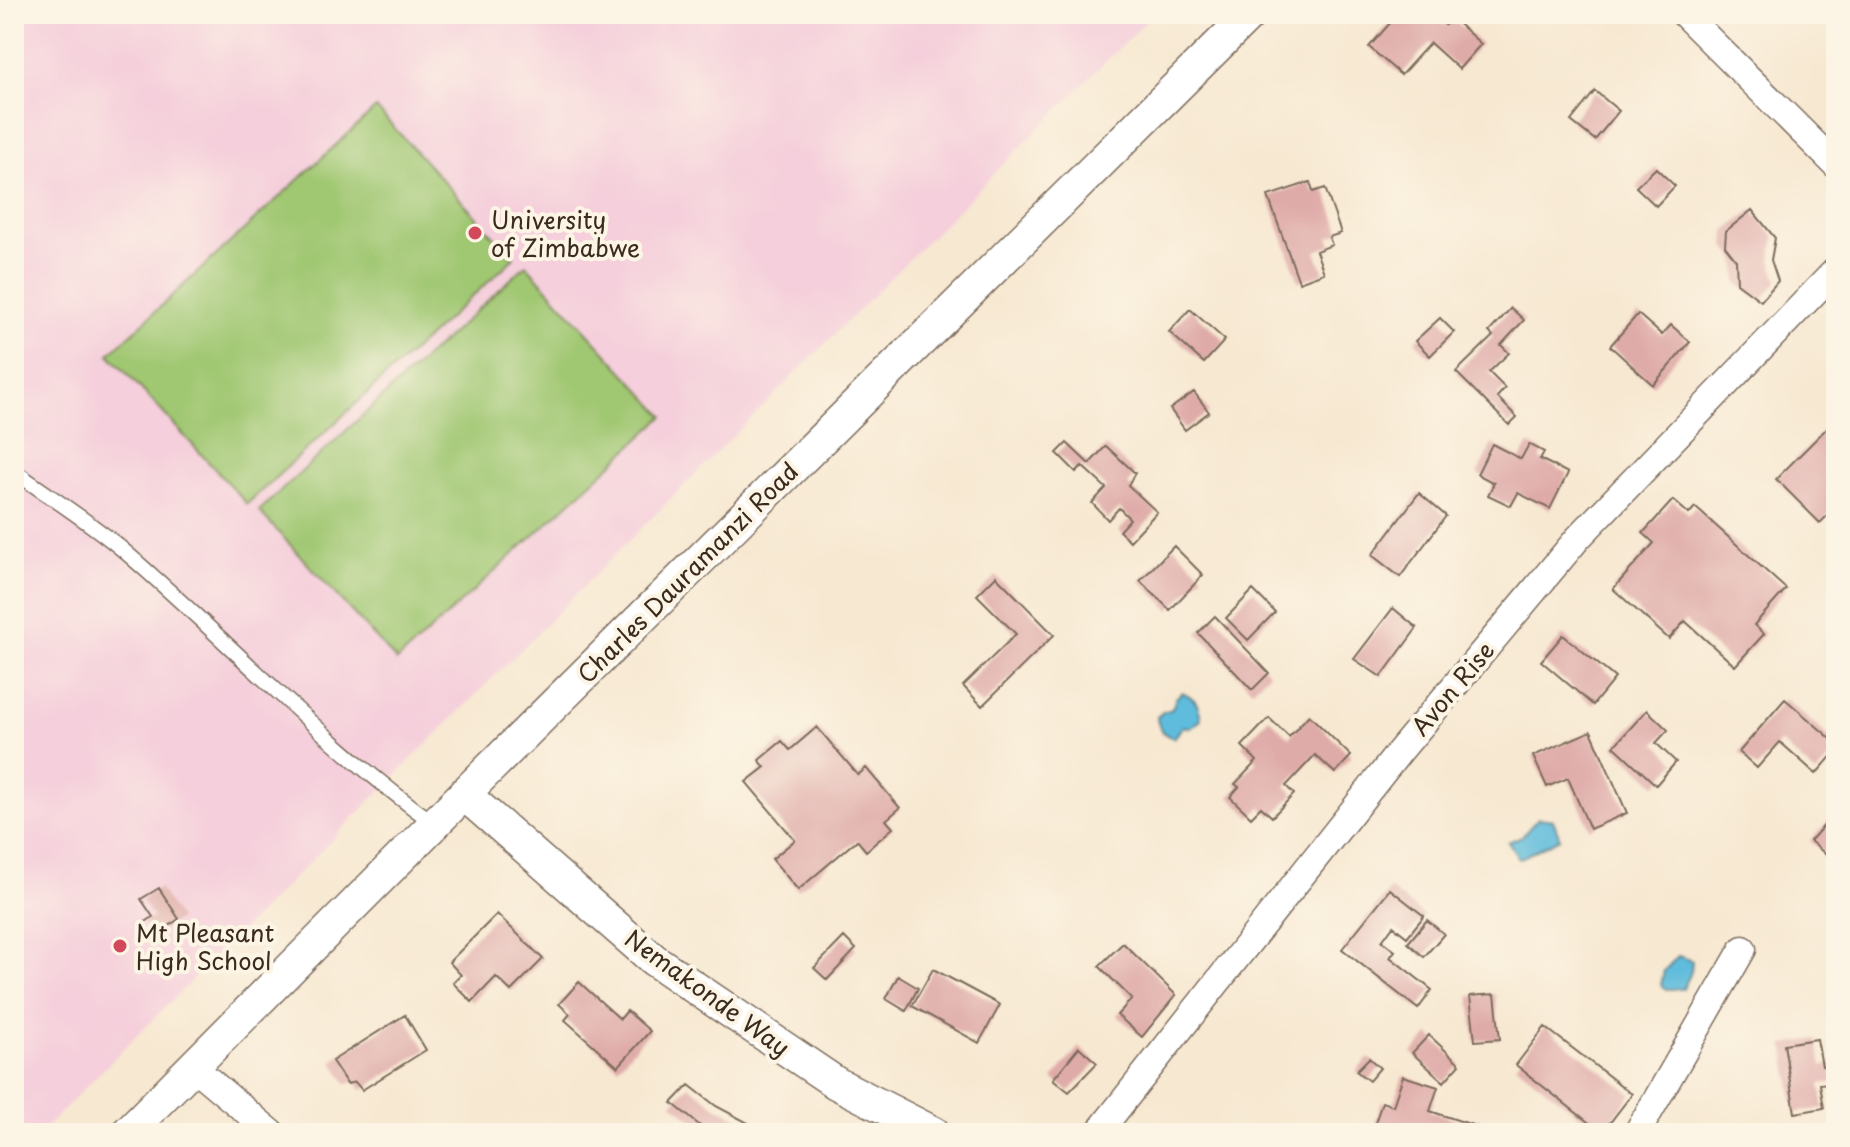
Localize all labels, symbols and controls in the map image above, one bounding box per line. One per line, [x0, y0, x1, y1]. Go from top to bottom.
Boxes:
place label: University of Zimbabwe [491, 201, 640, 265]
marker: University of Zimbabwe [466, 224, 484, 242]
street label: Charles Dauramanzi Road [568, 453, 806, 691]
street label: Avon Rise [1402, 633, 1502, 743]
place label: Mt Pleasant High School [136, 914, 274, 978]
street label: Nemakonde Way [618, 920, 798, 1064]
marker: Mt Pleasant High School [111, 937, 129, 955]

